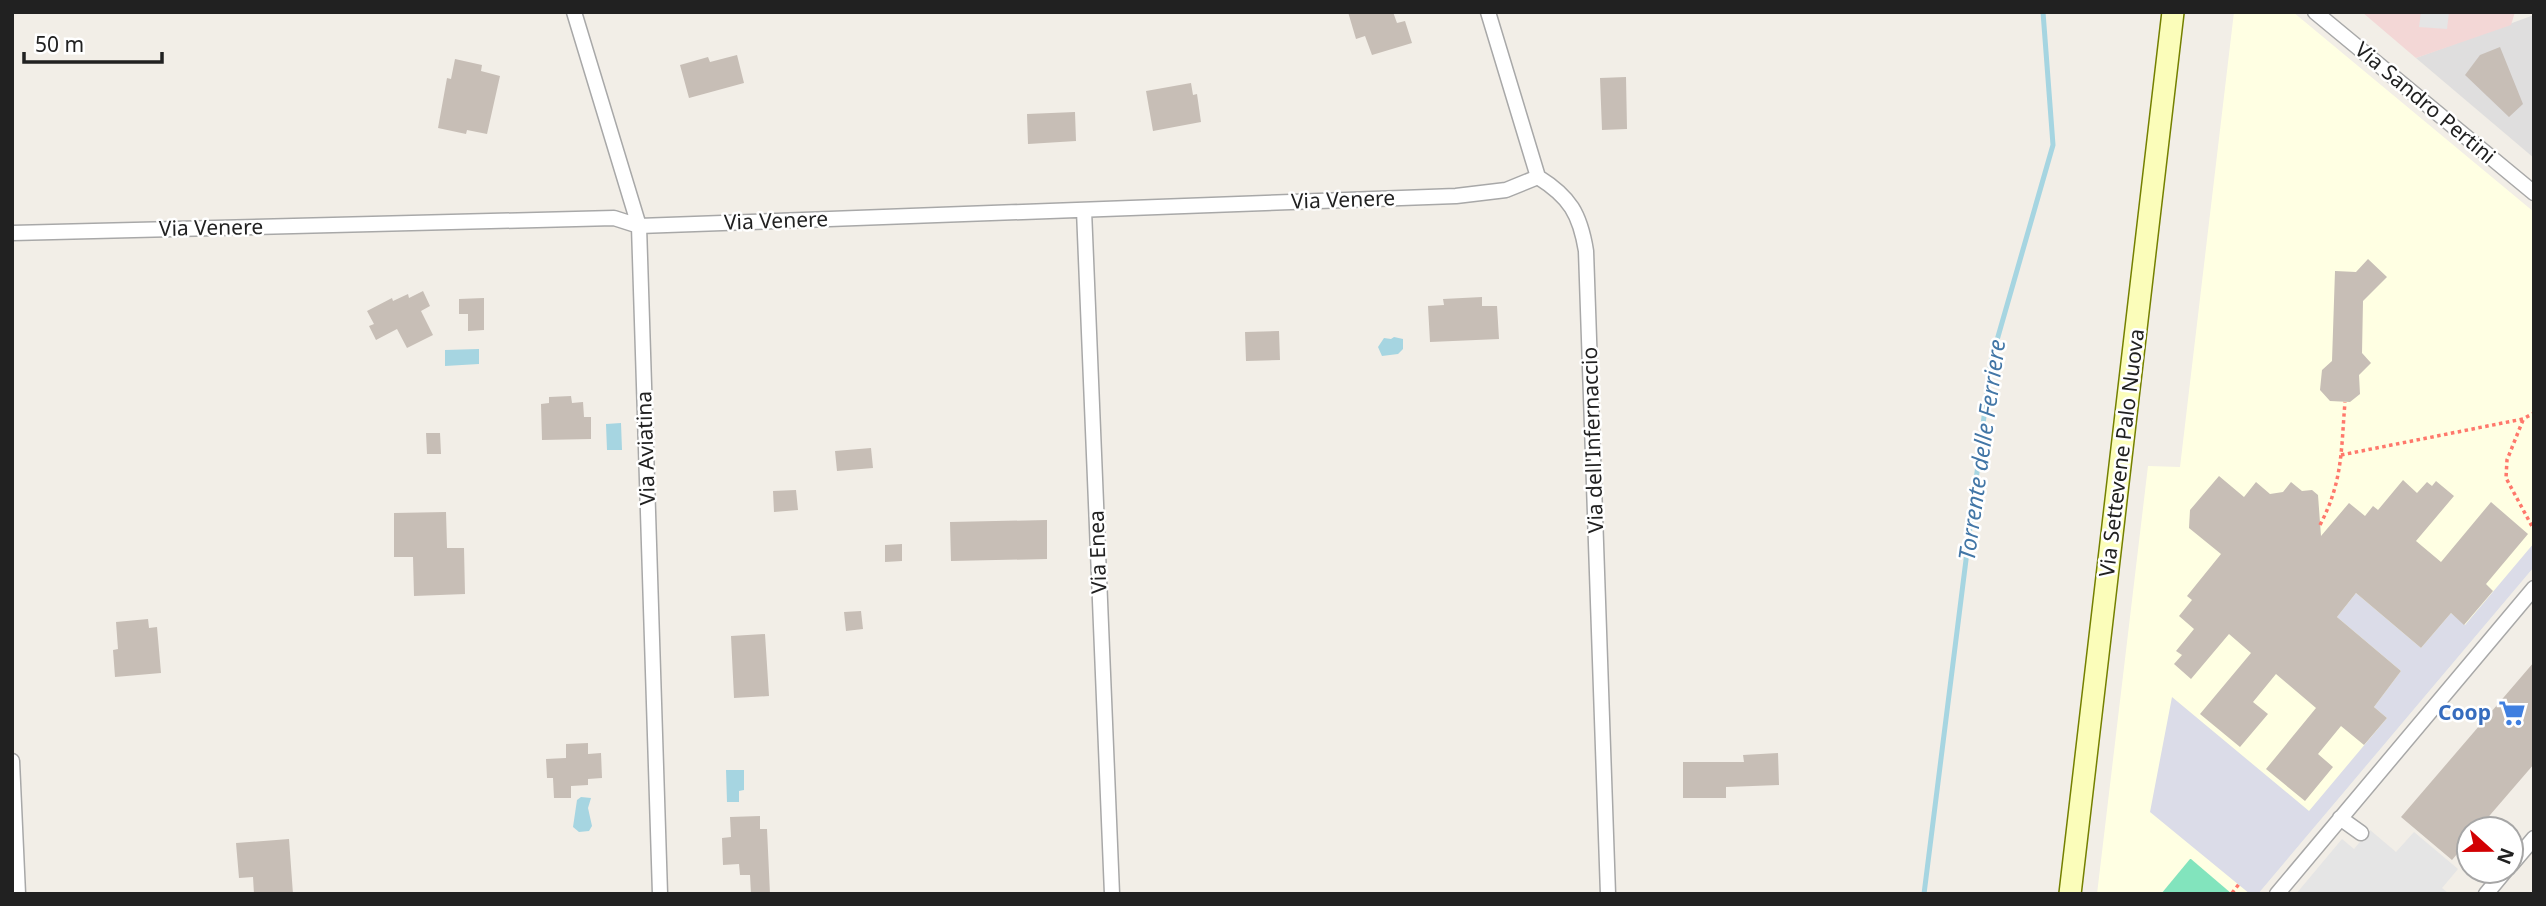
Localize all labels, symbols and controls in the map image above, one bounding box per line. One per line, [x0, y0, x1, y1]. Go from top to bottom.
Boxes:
scale bar [24, 21, 163, 65]
text: 50 m [35, 30, 84, 58]
street label: Via Sandro Pertini [2349, 35, 2502, 169]
street label: Via Venere [1290, 183, 1396, 215]
street label: Via Venere [723, 204, 829, 236]
street label: Via Venere [159, 212, 263, 242]
street label: Via Settevene Palo Nuova [2092, 327, 2150, 579]
water label: Torrente delle Ferriere [1950, 337, 2012, 563]
street label: Via dell'Infernaccio [1575, 346, 1609, 534]
street label: Via Aviatina [629, 390, 661, 506]
street label: Via Enea [1082, 510, 1112, 594]
place label: Coop [2438, 698, 2491, 726]
supermarket icon: Coop [2497, 698, 2527, 728]
north arrow [2455, 815, 2525, 885]
text: N [2491, 844, 2521, 868]

